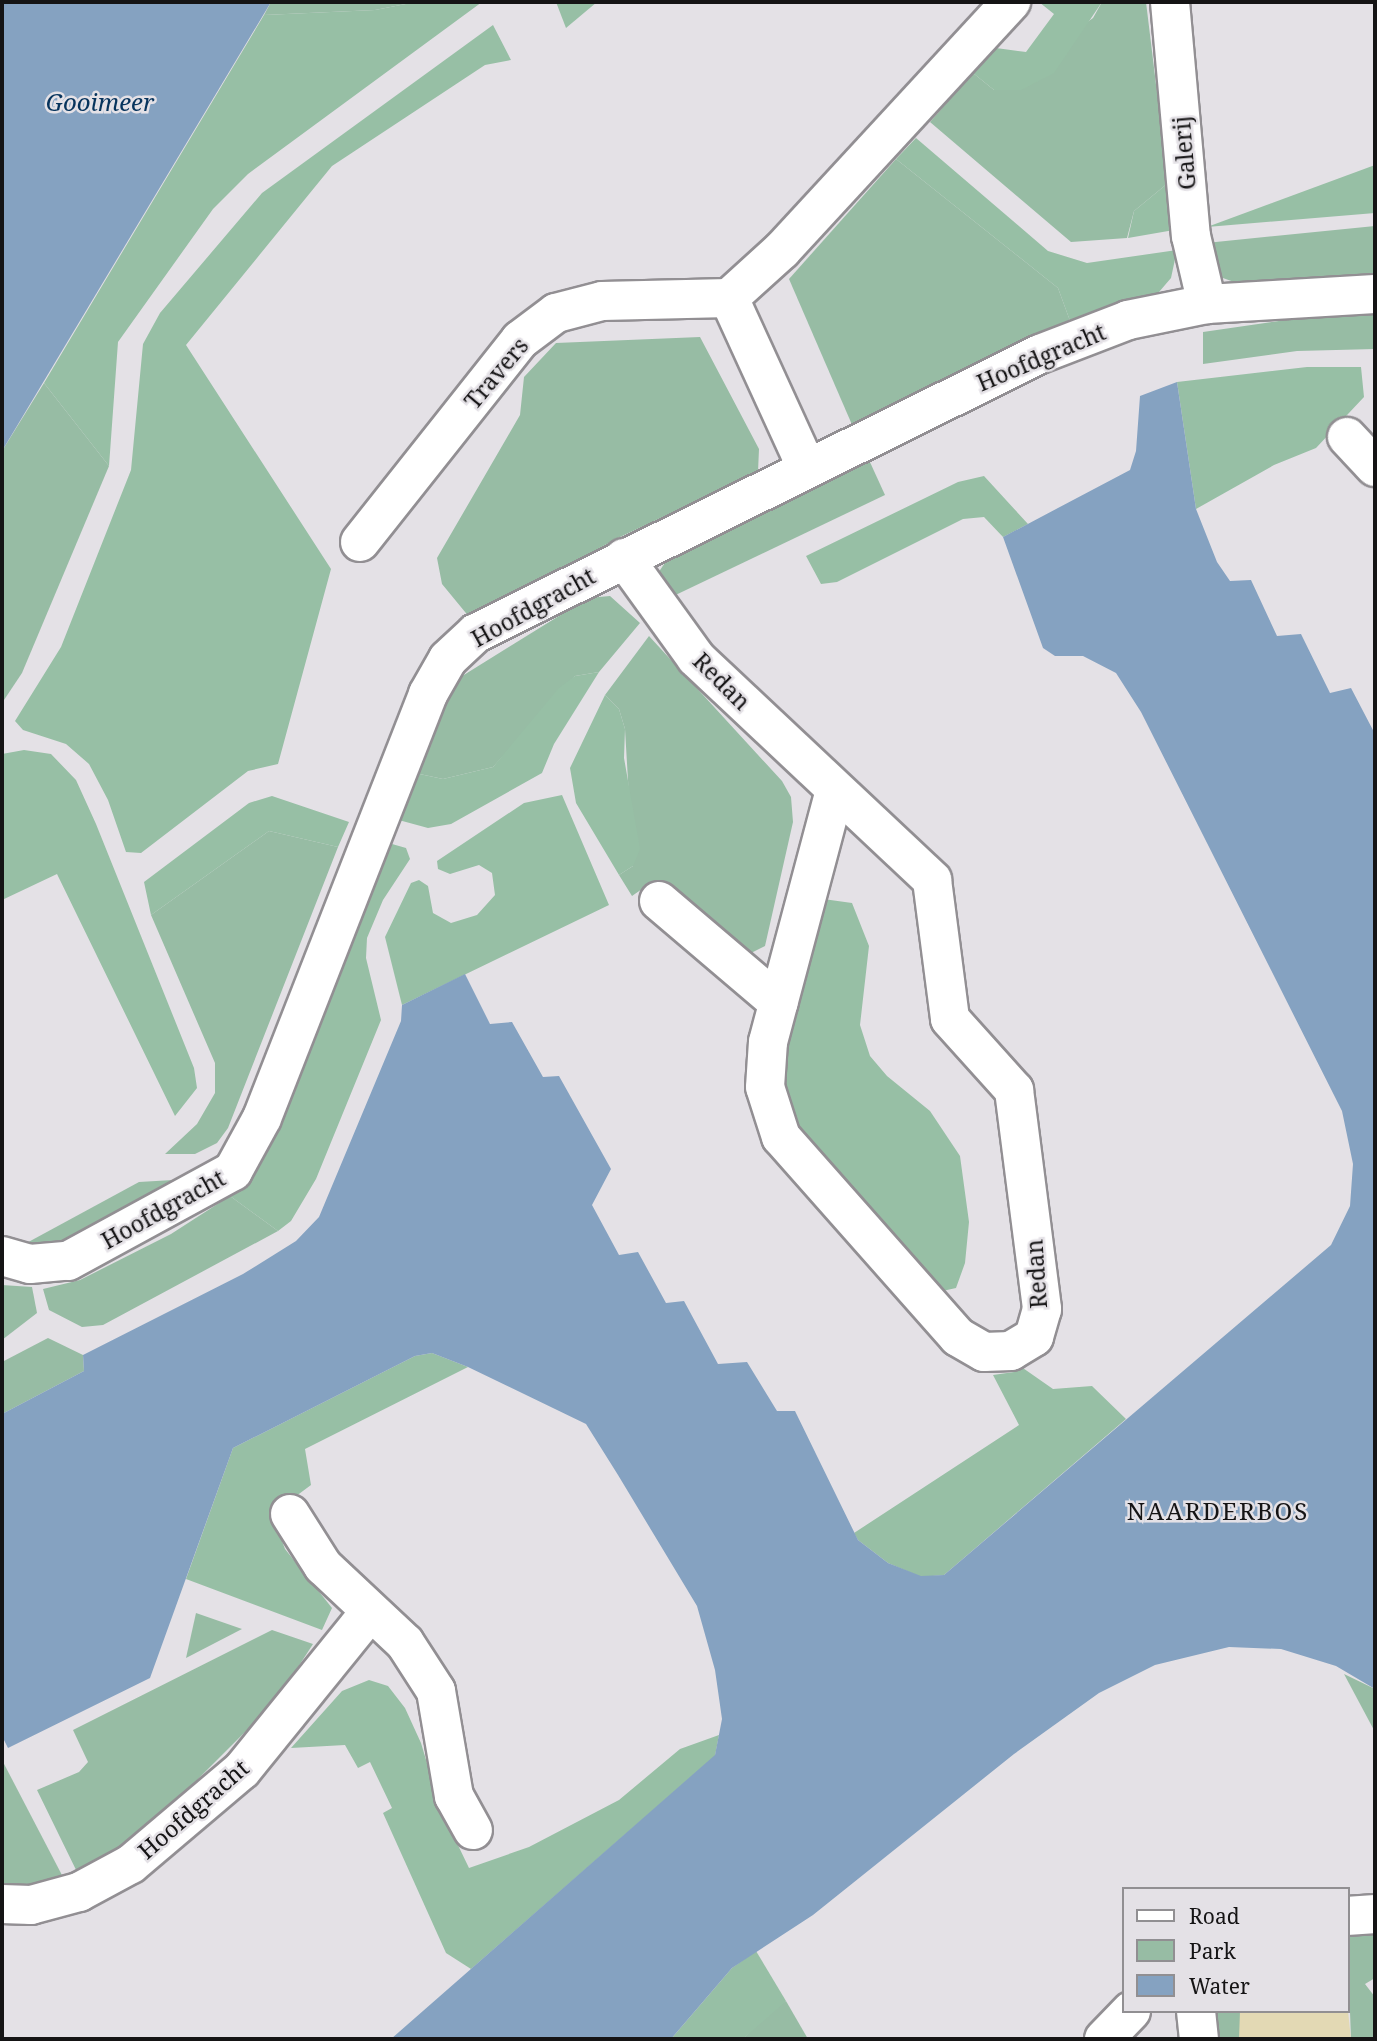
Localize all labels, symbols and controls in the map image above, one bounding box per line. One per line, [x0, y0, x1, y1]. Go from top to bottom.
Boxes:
water label: Gooimeer [46, 88, 154, 116]
street label: Galerij [1167, 115, 1201, 191]
street label: Hoofdgracht [973, 318, 1109, 396]
street label: Travers [458, 332, 534, 414]
street label: Hoofdgracht [466, 562, 600, 652]
street label: Redan [688, 647, 756, 715]
street label: Hoofdgracht [96, 1164, 230, 1254]
street label: Redan [1020, 1238, 1052, 1310]
district label: NAARDERBOS [1128, 1497, 1308, 1525]
street label: Hoofdgracht [132, 1754, 254, 1864]
legend [1122, 1887, 1349, 2013]
text: Road [1189, 1902, 1240, 1930]
text: Park [1189, 1937, 1236, 1965]
text: Water [1189, 1972, 1250, 2000]

